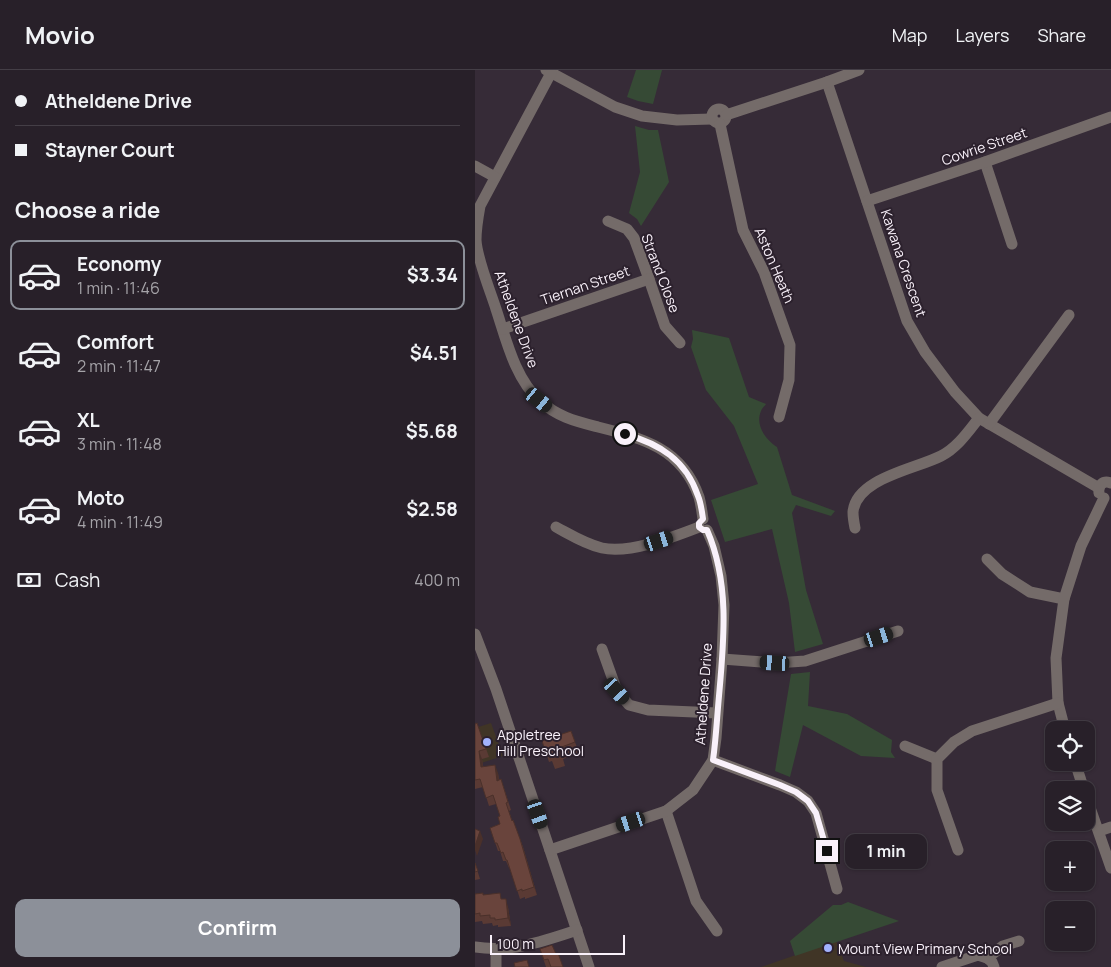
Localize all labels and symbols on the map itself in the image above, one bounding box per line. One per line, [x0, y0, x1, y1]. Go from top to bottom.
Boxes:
street label: Cowrie Street [939, 122, 1030, 170]
street label: Kawana Crescent [877, 207, 931, 320]
street label: Aston Heath [751, 224, 799, 306]
street label: Strand Close [637, 231, 685, 315]
street label: Tiernan Street [538, 261, 633, 309]
street label: Atheldene Drive [491, 268, 543, 370]
car [522, 385, 555, 415]
route start [614, 423, 636, 445]
car [642, 529, 675, 553]
car [862, 625, 895, 649]
street label: Atheldene Drive [690, 642, 716, 746]
car [759, 655, 790, 671]
car [601, 675, 632, 707]
place label: Appletree Hill Preschool [497, 725, 584, 760]
marker: Appletree Hill Preschool [481, 736, 493, 748]
car [526, 797, 549, 831]
car [614, 810, 647, 834]
callout: 1 min [845, 834, 927, 868]
route end [816, 840, 838, 862]
scale bar [490, 932, 625, 955]
place label: Mount View Primary School [838, 939, 1012, 958]
marker: Mount View Primary School [822, 942, 834, 954]

